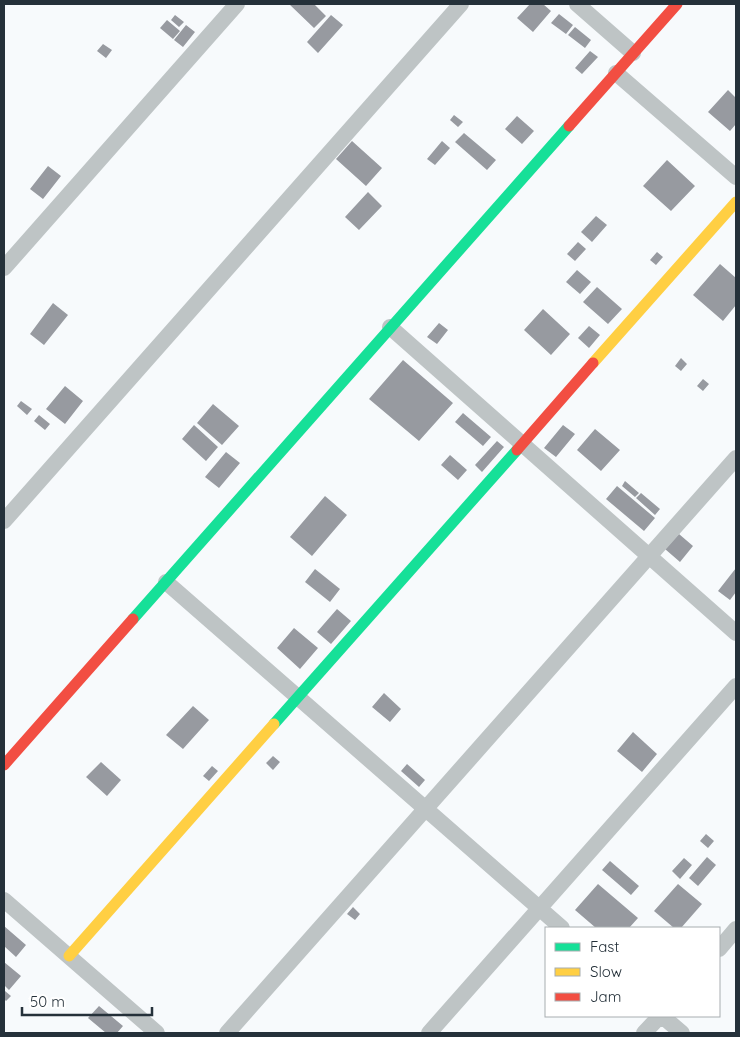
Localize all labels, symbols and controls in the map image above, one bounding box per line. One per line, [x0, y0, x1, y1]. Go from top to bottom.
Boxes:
legend [545, 927, 720, 1017]
text: Fast [590, 937, 619, 956]
text: Slow [590, 962, 622, 981]
scale bar [22, 984, 152, 1016]
text: Jam [590, 987, 621, 1006]
text: 50 m [30, 992, 65, 1011]

